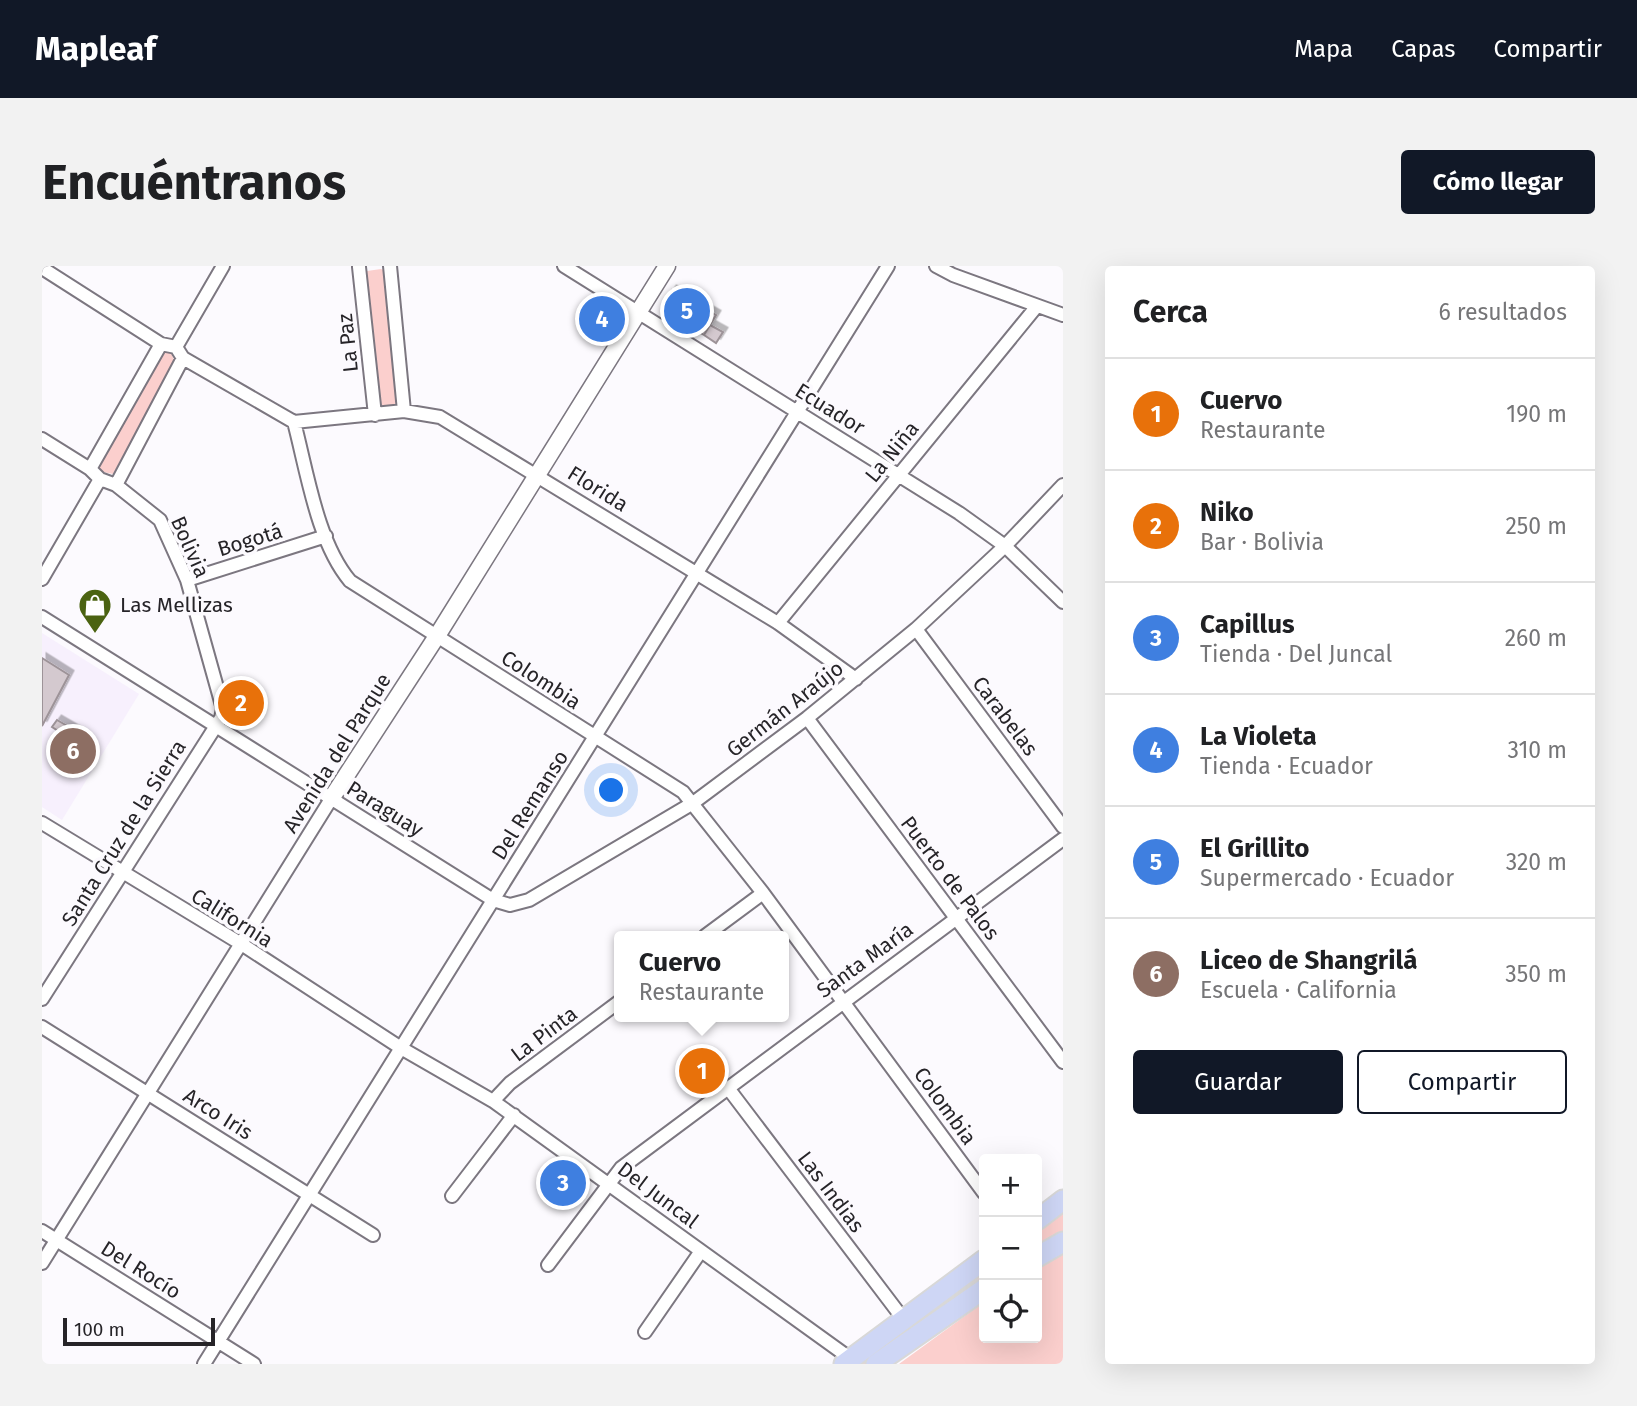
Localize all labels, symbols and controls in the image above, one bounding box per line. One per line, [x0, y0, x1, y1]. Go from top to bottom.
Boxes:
text: Mapleaf [35, 29, 156, 69]
text: Mapa [1294, 35, 1353, 63]
text: Capas [1391, 35, 1455, 63]
text: Compartir [1493, 35, 1602, 63]
button: Cómo llegar [1401, 150, 1595, 214]
text: Encuéntranos [42, 153, 346, 212]
pin: 5 [664, 285, 710, 337]
pin: 4 [579, 293, 625, 345]
text: Cerca [1133, 294, 1208, 330]
text: 6 resultados [1438, 298, 1567, 326]
street label: La Paz [332, 312, 364, 374]
street label: Ecuador [790, 378, 870, 440]
text: Cuervo [1200, 385, 1283, 416]
text: 1 [1151, 400, 1161, 428]
text: 190 m [1506, 400, 1567, 428]
street label: La Niña [859, 416, 925, 488]
text: Restaurante [1200, 416, 1325, 444]
street label: Florida [563, 460, 633, 518]
text: Niko [1200, 497, 1254, 528]
street label: Bolivia [165, 512, 215, 582]
text: 2 [1150, 512, 1162, 540]
text: 250 m [1505, 512, 1567, 540]
street label: Bogotá [214, 518, 286, 562]
text: Bar · Bolivia [1200, 528, 1324, 556]
shop icon: Las Mellizas [76, 586, 114, 635]
place label: Las Mellizas [120, 592, 233, 618]
text: Capillus [1200, 609, 1295, 640]
text: 3 [1150, 624, 1162, 652]
text: 260 m [1505, 624, 1567, 652]
text: Tienda · Del Juncal [1200, 640, 1392, 668]
street label: Colombia [496, 645, 586, 715]
street label: Germán Araújo [721, 655, 849, 763]
street label: Avenida del Parque [277, 668, 397, 838]
street label: Carabelas [967, 671, 1043, 761]
pin: 2 [218, 677, 264, 729]
text: La Violeta [1200, 721, 1317, 752]
pin: 6 [50, 725, 96, 777]
street label: Santa Cruz de la Sierra [56, 735, 192, 931]
text: 4 [1150, 736, 1163, 764]
text: 310 m [1507, 736, 1567, 764]
street label: Del Remanso [486, 745, 574, 865]
text: Tienda · Ecuador [1200, 752, 1373, 780]
your location [594, 773, 628, 807]
street label: Paraguay [342, 775, 429, 843]
street label: Puerto de Palos [895, 811, 1005, 945]
text: El Grillito [1200, 833, 1309, 864]
text: 5 [1150, 848, 1162, 876]
text: 320 m [1506, 848, 1567, 876]
text: Supermercado · Ecuador [1200, 864, 1454, 892]
street label: California [186, 883, 278, 953]
street label: Santa María [812, 916, 918, 1004]
popup [614, 931, 789, 1022]
text: Liceo de Shangrilá [1200, 945, 1417, 976]
text: Cuervo [639, 947, 721, 978]
text: 6 [1150, 960, 1162, 988]
text: 350 m [1505, 960, 1567, 988]
text: Escuela · California [1200, 976, 1397, 1004]
text: Restaurante [639, 978, 764, 1006]
street label: La Pinta [506, 1001, 582, 1067]
pin: 1 [679, 1045, 725, 1097]
button: Guardar [1133, 1050, 1343, 1114]
button: Compartir [1357, 1050, 1567, 1114]
street label: Colombia [908, 1062, 982, 1150]
street label: Arco Iris [178, 1083, 258, 1146]
street label: Las Indias [792, 1146, 870, 1238]
map controls [979, 1154, 1042, 1343]
button: + [979, 1154, 1042, 1217]
street label: Del Juncal [612, 1156, 704, 1234]
pin: 3 [540, 1157, 586, 1209]
button: − [979, 1217, 1042, 1280]
street label: Del Rocío [96, 1235, 186, 1305]
button: locate [979, 1280, 1042, 1343]
scale bar [63, 1315, 215, 1347]
text: 100 m [74, 1318, 125, 1341]

